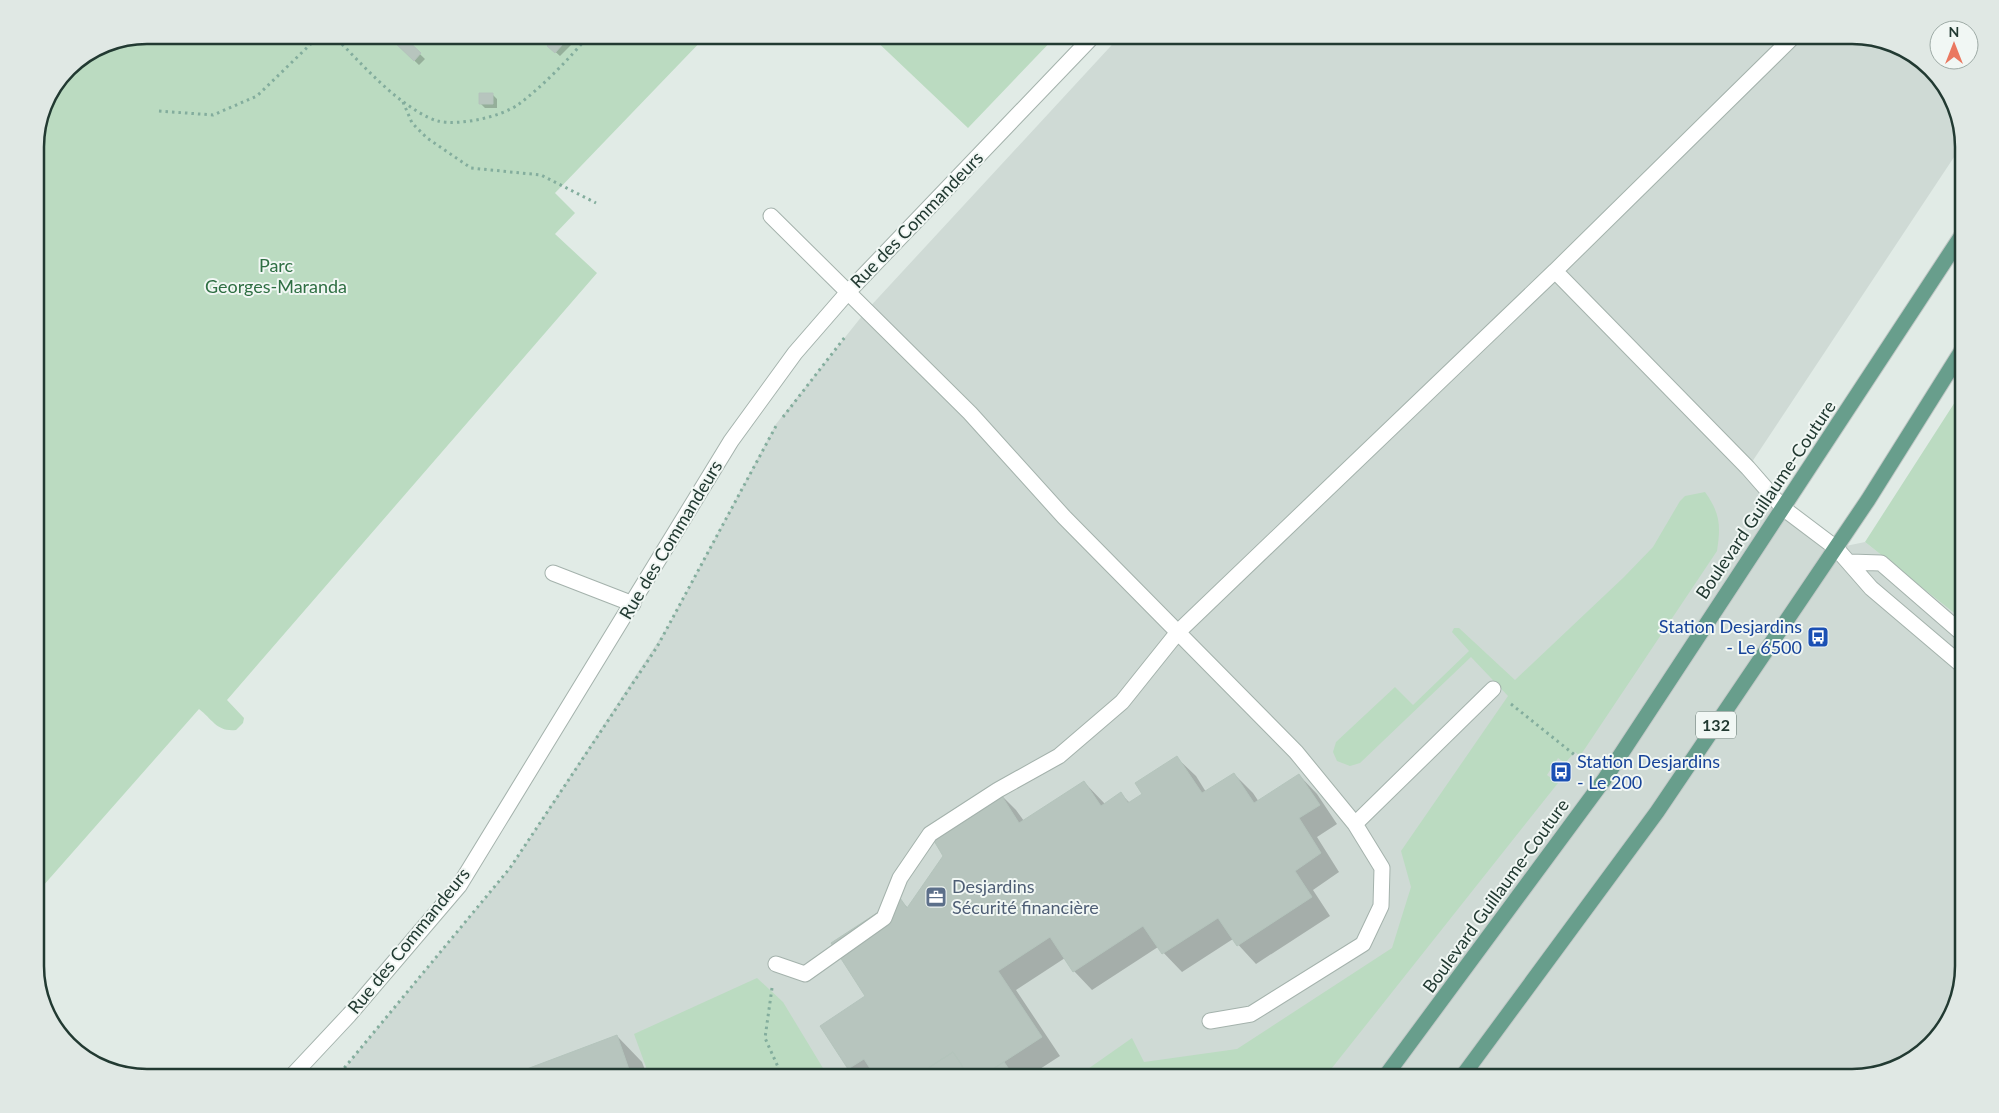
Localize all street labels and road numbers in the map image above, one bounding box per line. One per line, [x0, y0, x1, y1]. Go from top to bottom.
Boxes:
street label: Rue des Commandeurs [845, 146, 987, 292]
street label: Boulevard Guillaume-Couture [1691, 396, 1840, 603]
street label: Rue des Commandeurs [614, 456, 726, 623]
road number: 132 [1696, 712, 1736, 738]
street label: Boulevard Guillaume-Couture [1417, 794, 1573, 997]
street label: Rue des Commandeurs [343, 863, 474, 1018]

